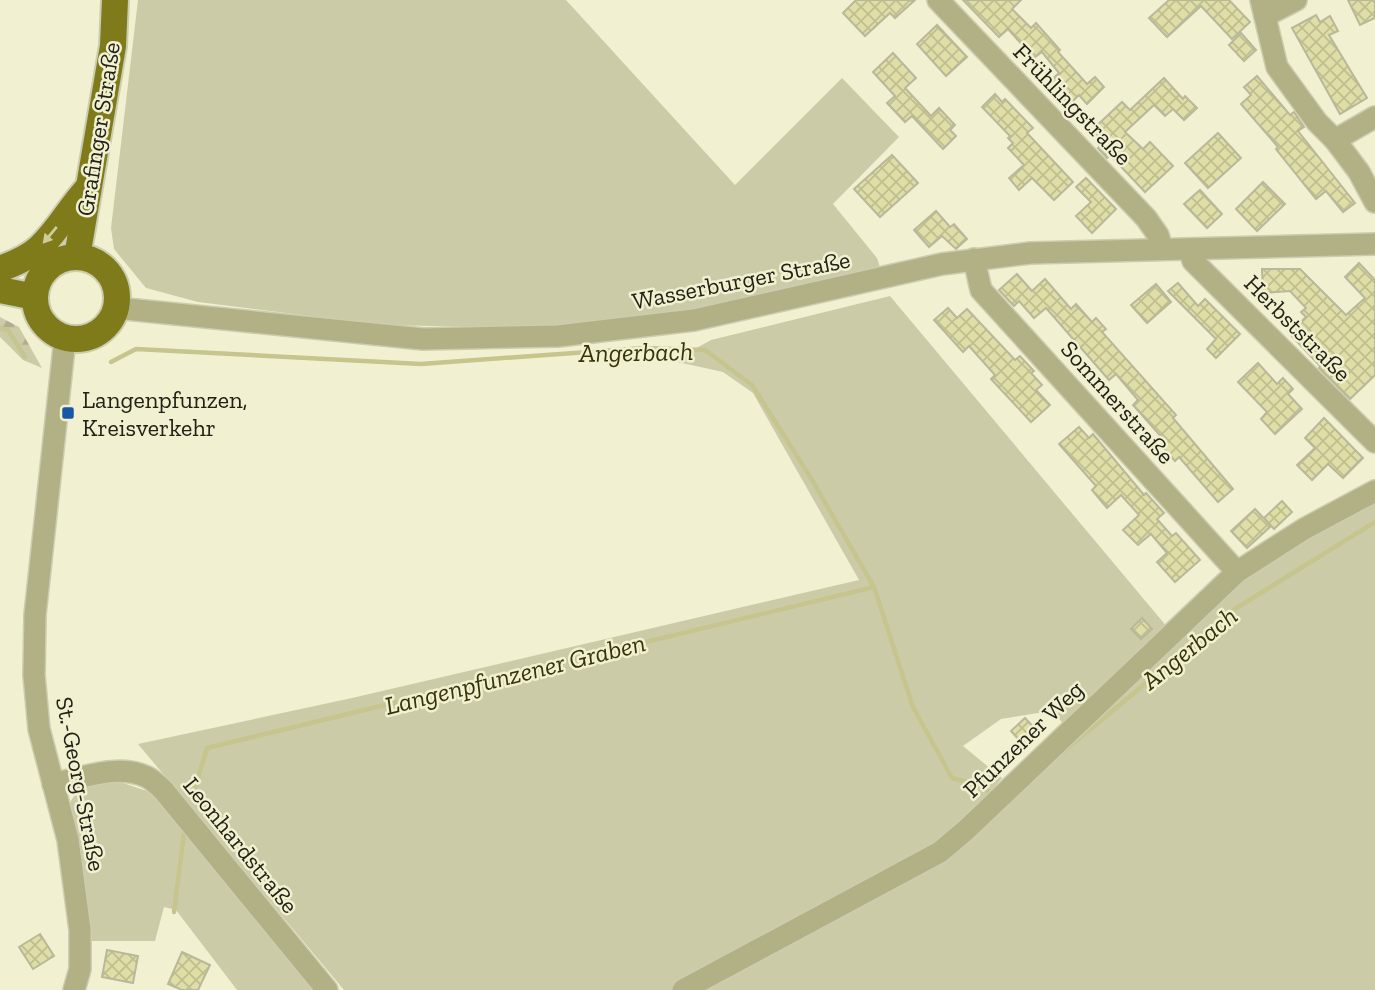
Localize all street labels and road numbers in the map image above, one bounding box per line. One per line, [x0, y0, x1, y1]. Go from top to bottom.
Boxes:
street label: Frühlingstraße [1008, 37, 1138, 171]
street label: Grafinger Straße [70, 40, 126, 218]
street label: Wasserburger Straße [629, 245, 853, 315]
street label: Herbststraße [1239, 269, 1357, 387]
street label: Sommerstraße [1055, 334, 1181, 470]
street label: Pfunzener Weg [957, 674, 1089, 804]
street label: St.-Georg-Straße [50, 694, 112, 874]
street label: Leonhardstraße [177, 771, 305, 919]

